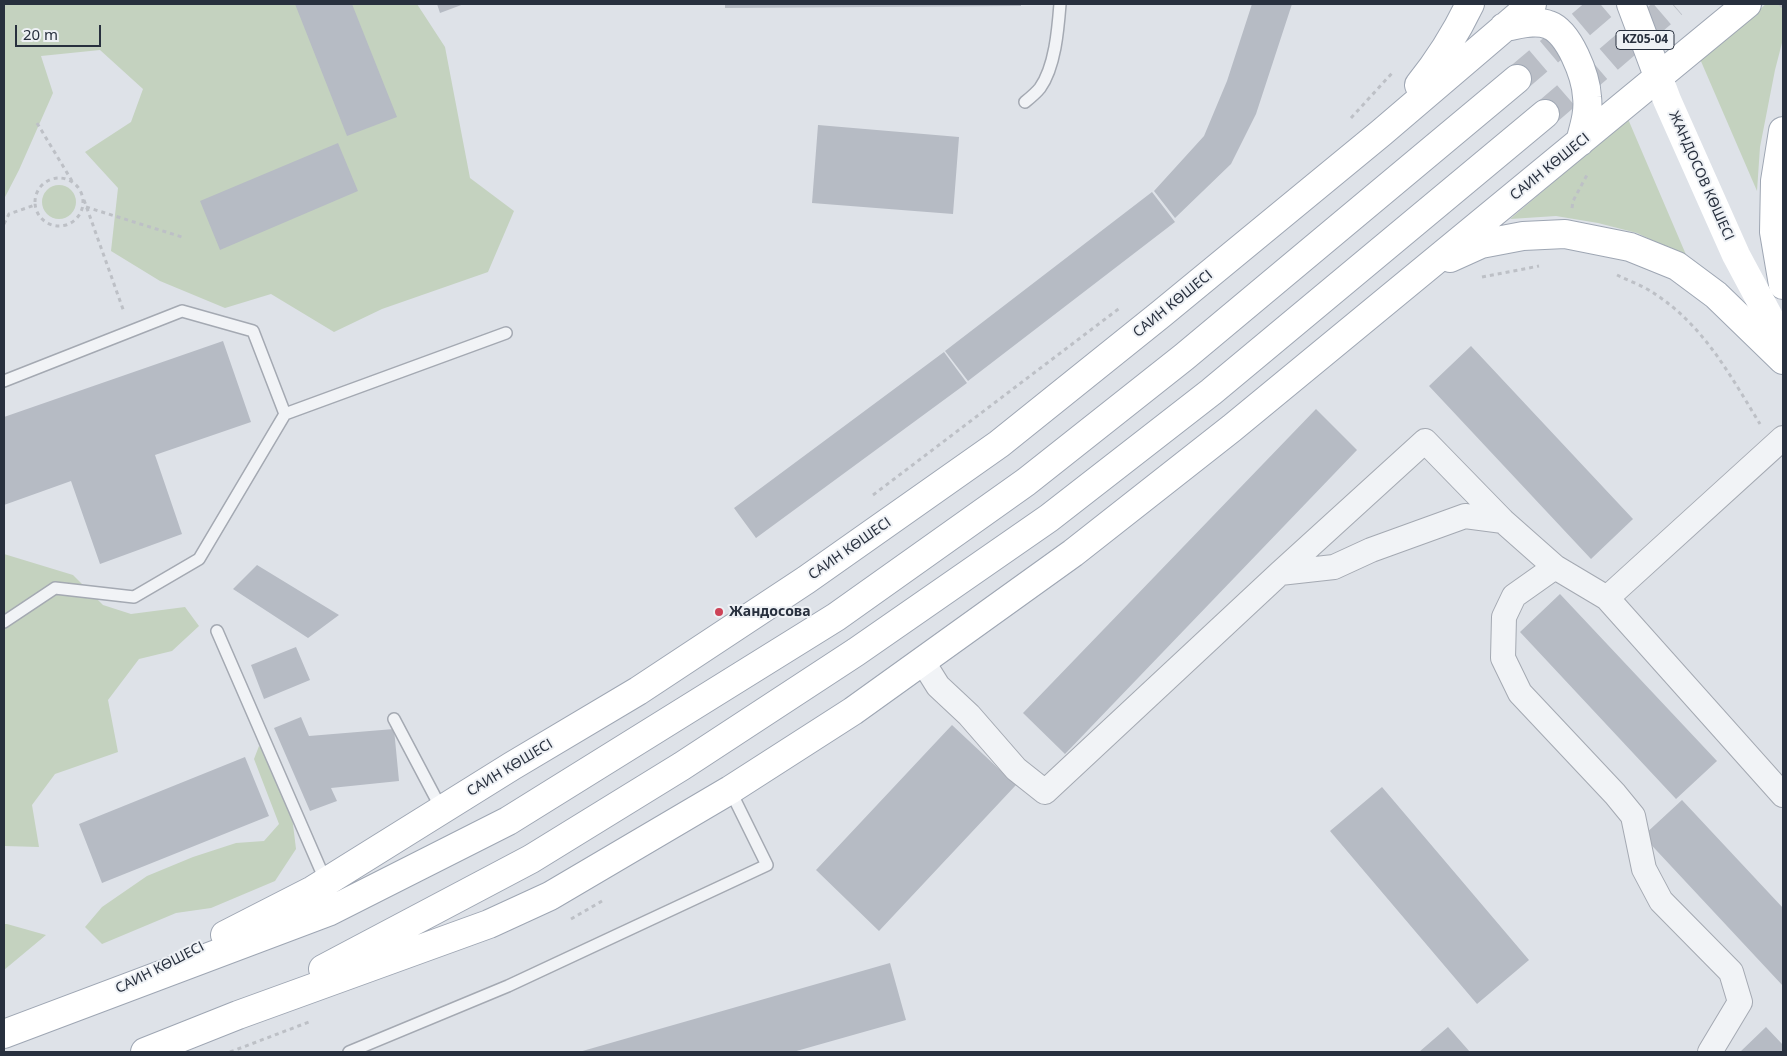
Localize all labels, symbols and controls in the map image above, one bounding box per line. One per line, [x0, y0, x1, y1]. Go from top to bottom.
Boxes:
scale bar [18, 15, 104, 47]
text: 20 m [23, 24, 58, 44]
road number: KZ05-04 [1616, 30, 1674, 50]
street label: ЖАНДОСОВ КӨШЕСІ [1665, 109, 1737, 243]
street label: САИН КӨШЕСІ [1507, 130, 1593, 204]
street label: САИН КӨШЕСІ [1130, 267, 1216, 341]
street label: САИН КӨШЕСІ [805, 514, 895, 584]
place label: Жандосова [729, 604, 811, 620]
marker: Жандосова [713, 606, 725, 618]
street label: САИН КӨШЕСІ [464, 736, 556, 800]
street label: САИН КӨШЕСІ [113, 938, 207, 998]

